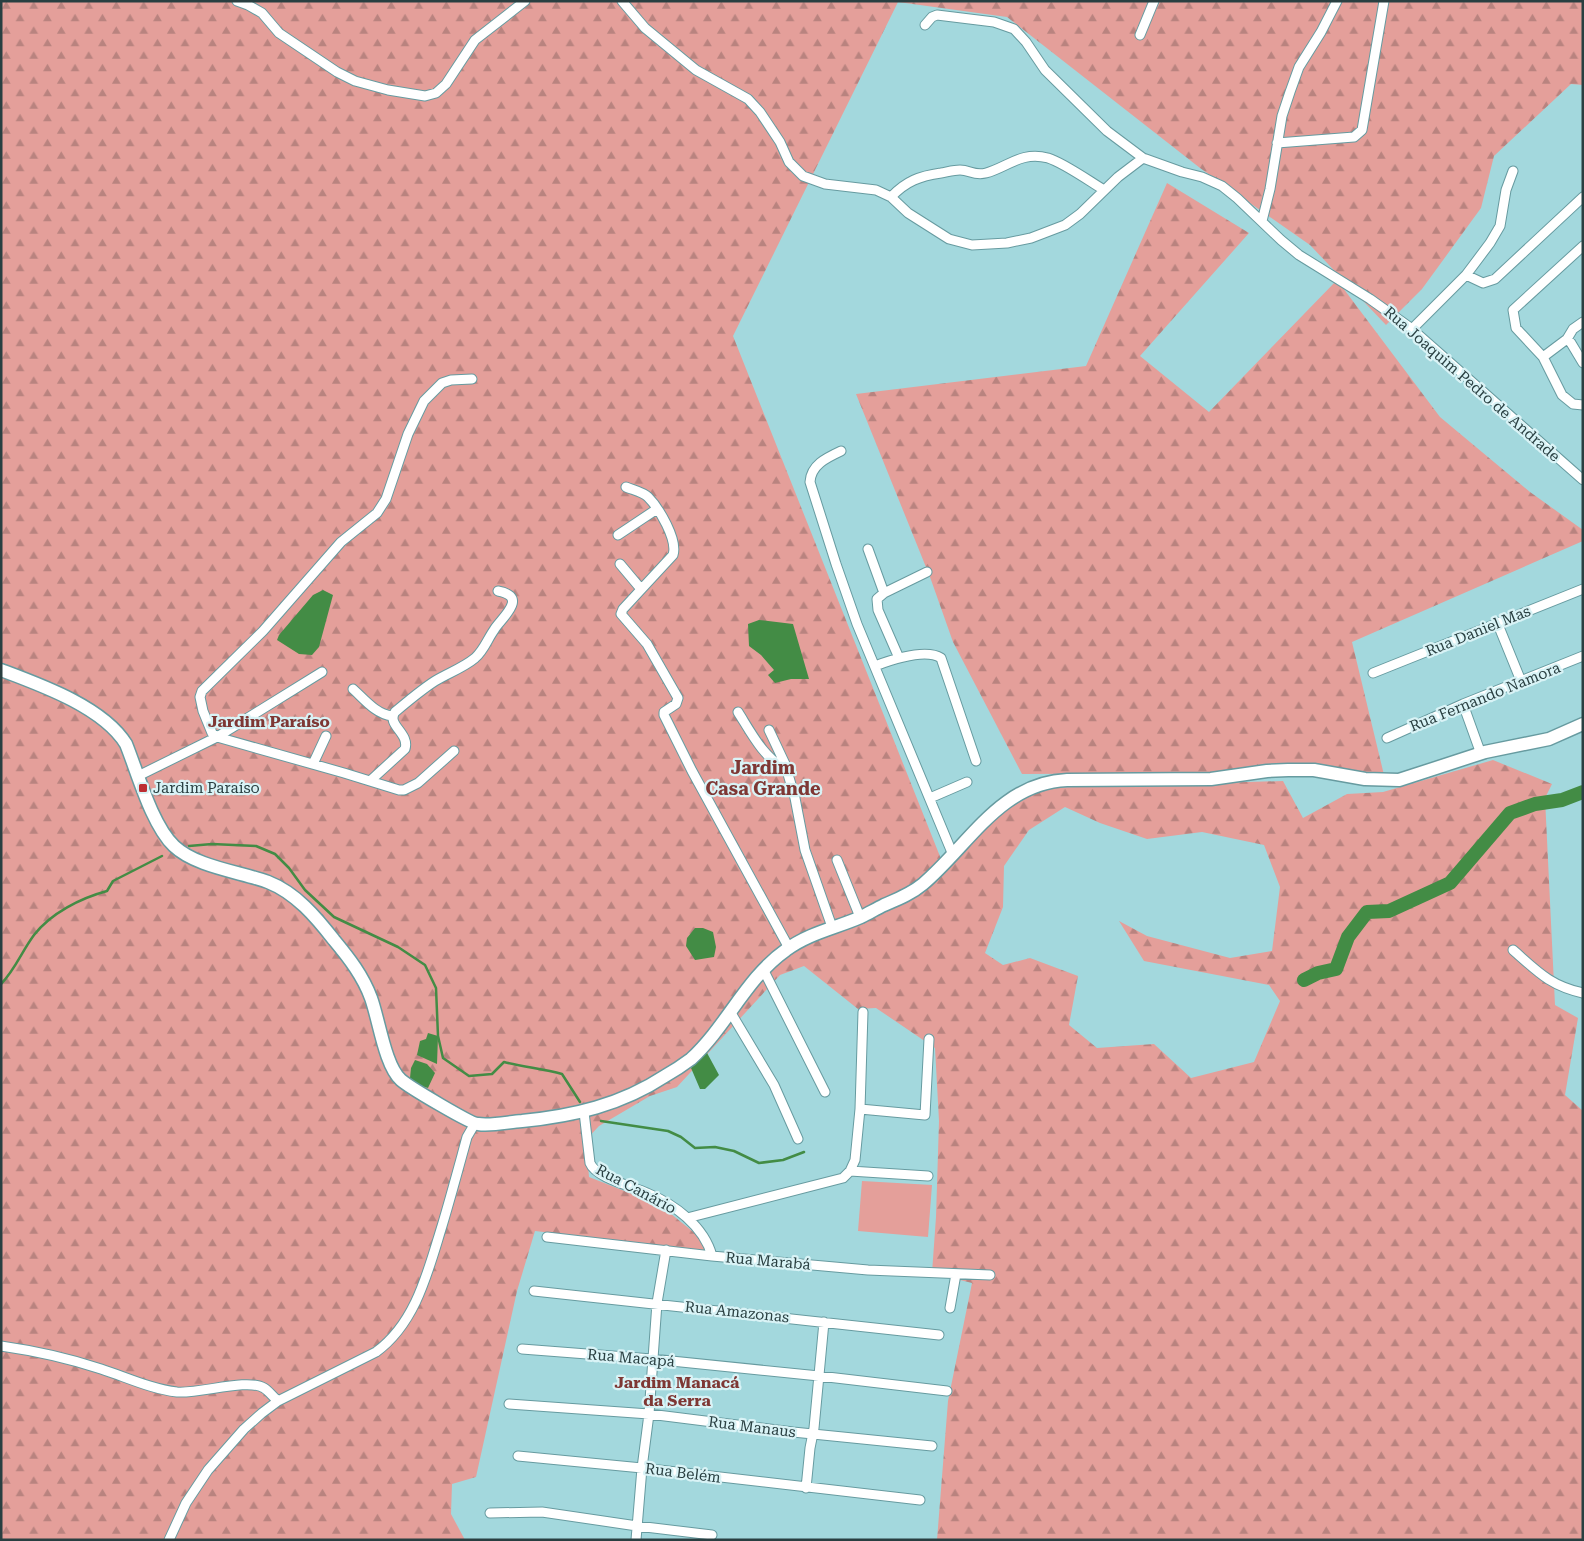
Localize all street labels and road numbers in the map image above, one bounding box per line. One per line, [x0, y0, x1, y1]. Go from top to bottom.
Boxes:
street label: Rua Joaquim Pedro de Andrade [1380, 303, 1564, 465]
street label: Rua Daniel Mas [1423, 602, 1533, 660]
street label: Rua Fernando Namora [1407, 658, 1563, 736]
street label: Rua Canário [593, 1160, 679, 1218]
street label: Rua Marabá [725, 1248, 811, 1274]
street label: Rua Amazonas [684, 1298, 790, 1326]
street label: Rua Macapá [586, 1345, 676, 1371]
street label: Rua Manaus [707, 1413, 797, 1441]
street label: Rua Belém [644, 1459, 722, 1487]

